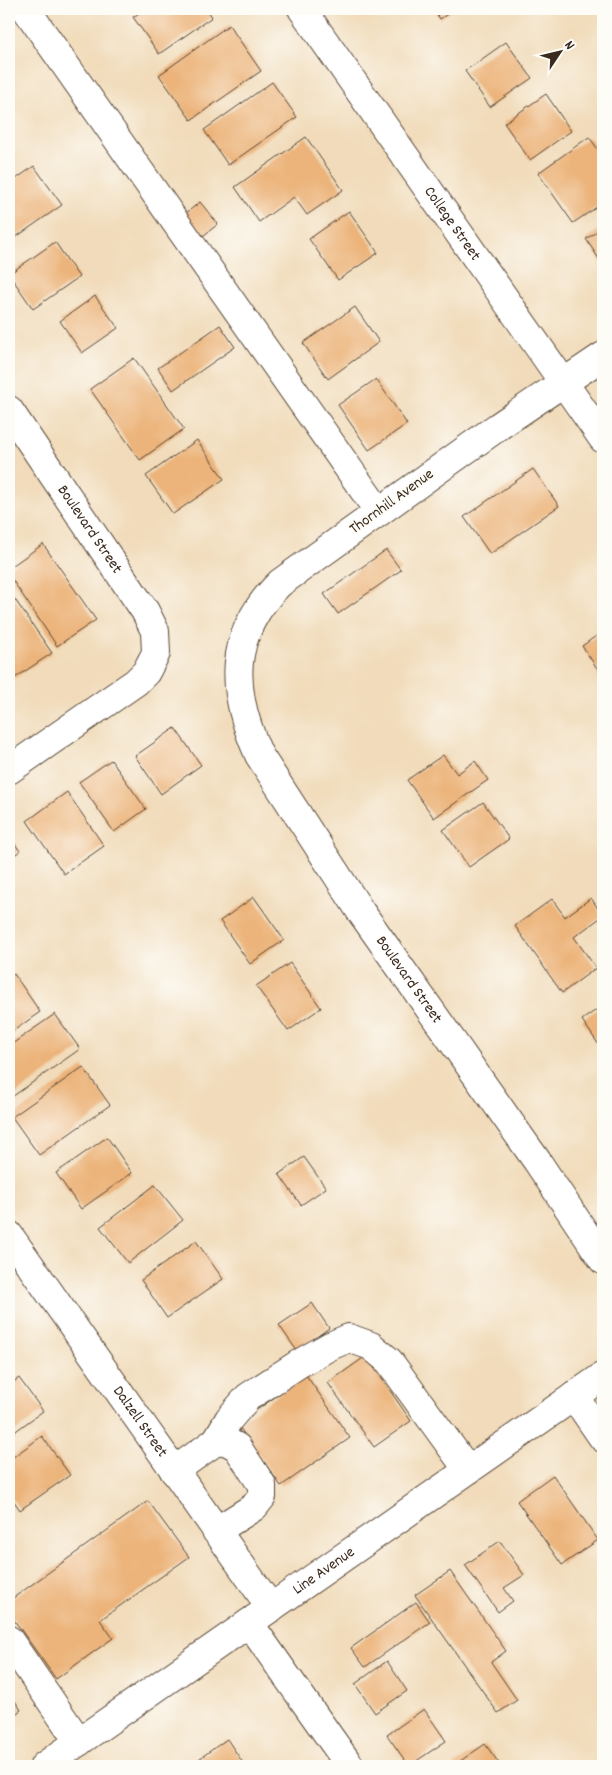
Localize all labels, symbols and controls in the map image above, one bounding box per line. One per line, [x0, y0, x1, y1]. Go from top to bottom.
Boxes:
north arrow [534, 28, 584, 78]
text: N [559, 37, 579, 54]
street label: College Street [418, 182, 486, 266]
street label: Thornhill Avenue [345, 463, 439, 541]
street label: Boulevard Street [51, 480, 128, 578]
street label: Boulevard Street [370, 931, 448, 1028]
street label: Dalzell Street [107, 1381, 173, 1462]
street label: Line Avenue [288, 1541, 360, 1601]

